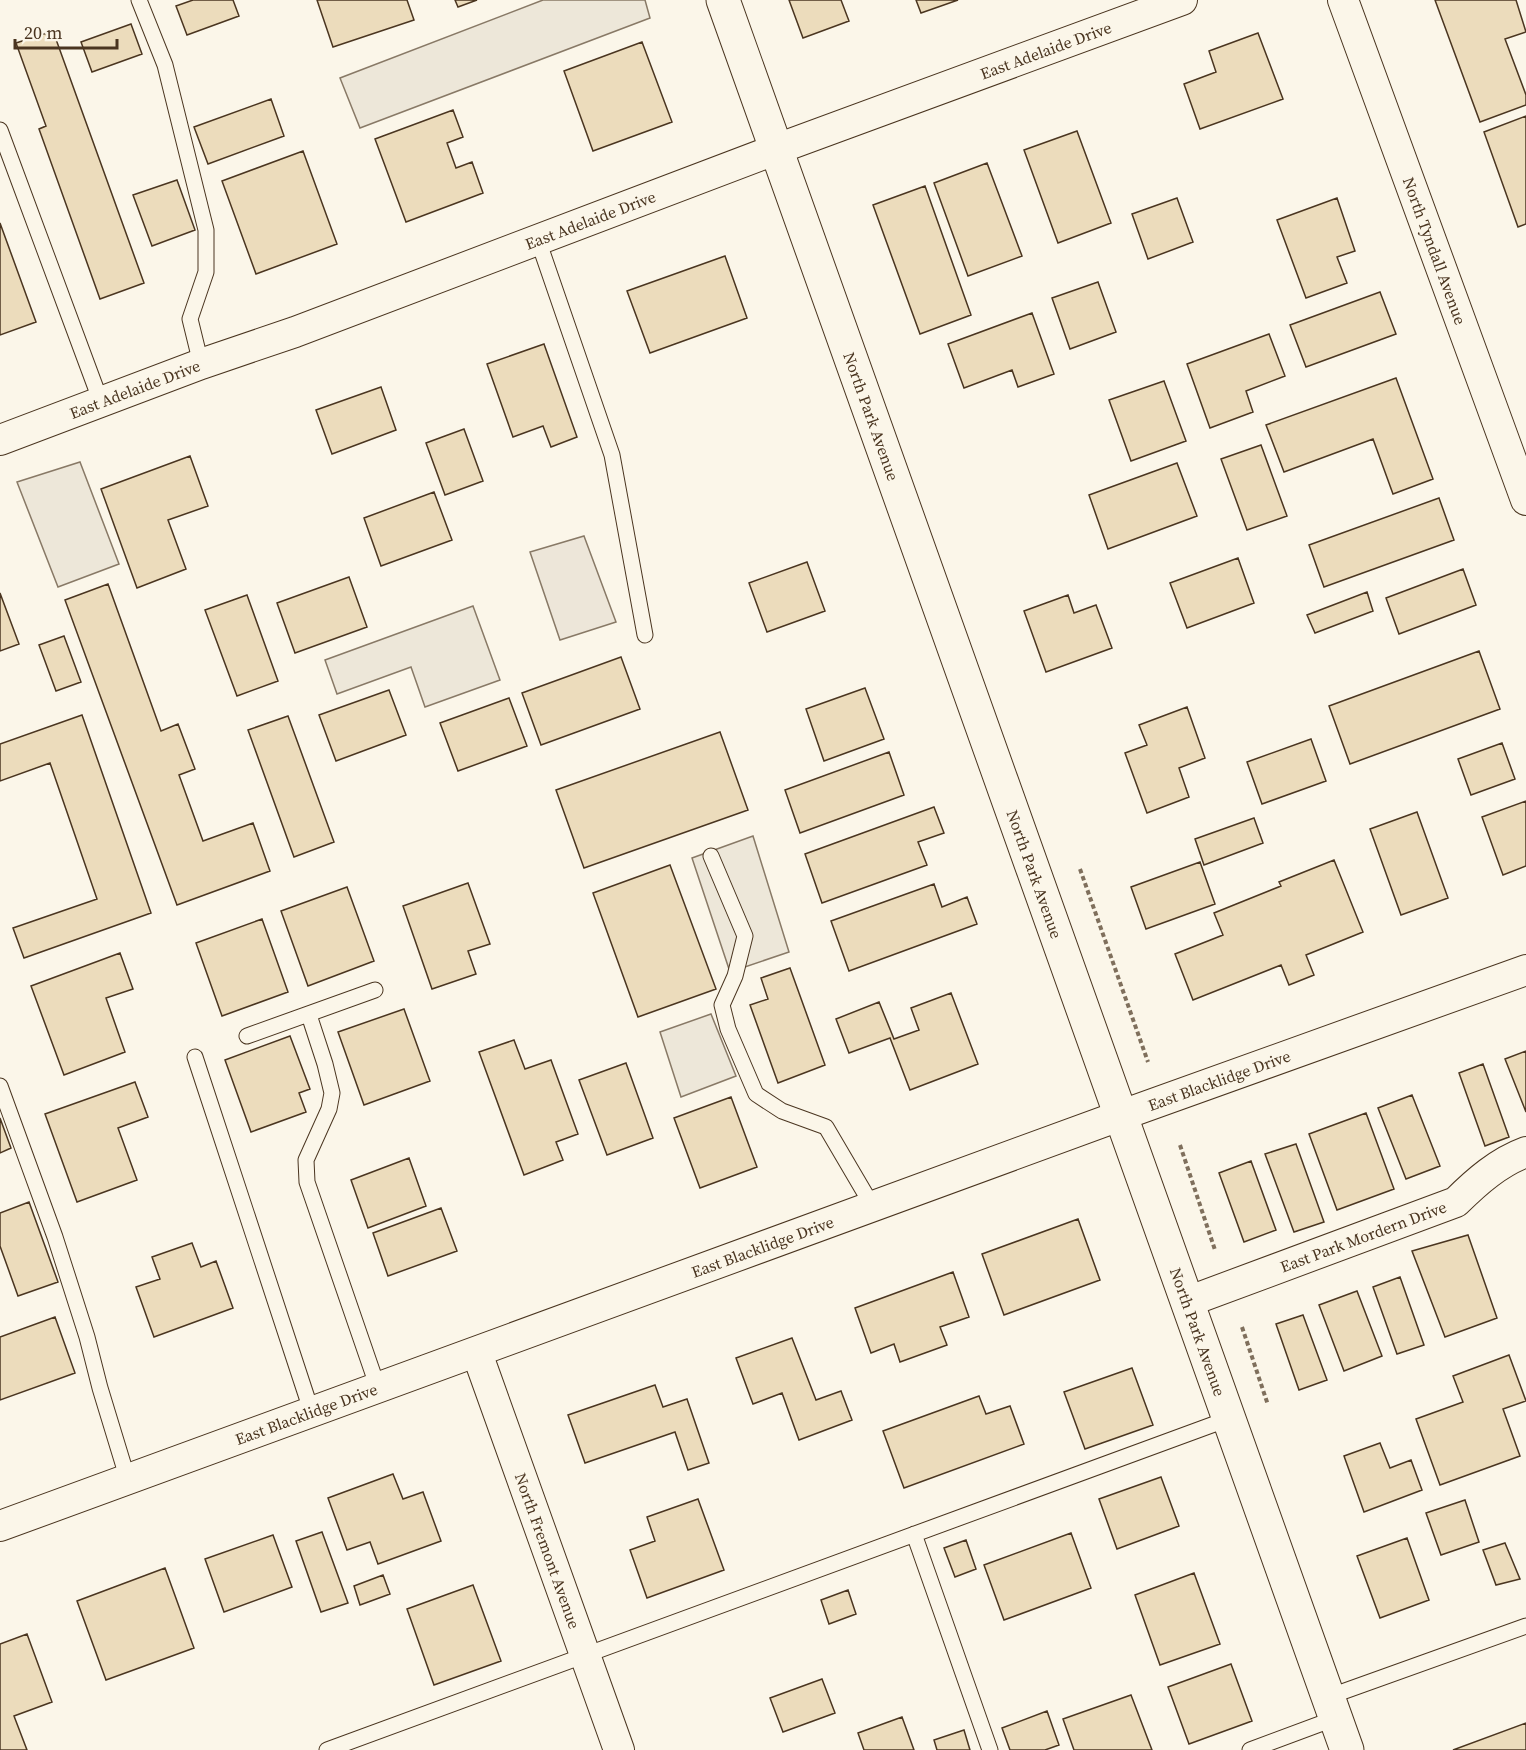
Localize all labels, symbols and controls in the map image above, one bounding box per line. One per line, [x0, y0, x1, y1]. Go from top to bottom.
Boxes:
scale bar [15, 12, 117, 50]
street label: East Adelaide Drive [977, 16, 1114, 84]
text: 20 m [24, 20, 62, 45]
street label: North Tyndall Avenue [1398, 174, 1472, 328]
street label: East Adelaide Drive [522, 185, 659, 255]
street label: North Park Avenue [838, 349, 905, 484]
street label: East Adelaide Drive [66, 354, 203, 424]
street label: North Park Avenue [1002, 807, 1068, 941]
street label: East Blacklidge Drive [1145, 1044, 1293, 1116]
street label: East Park Mordern Drive [1277, 1196, 1450, 1277]
street label: East Blacklidge Drive [688, 1211, 837, 1283]
street label: North Park Avenue [1165, 1264, 1231, 1399]
street label: East Blacklidge Drive [232, 1378, 380, 1450]
street label: North Fremont Avenue [510, 1470, 586, 1632]

